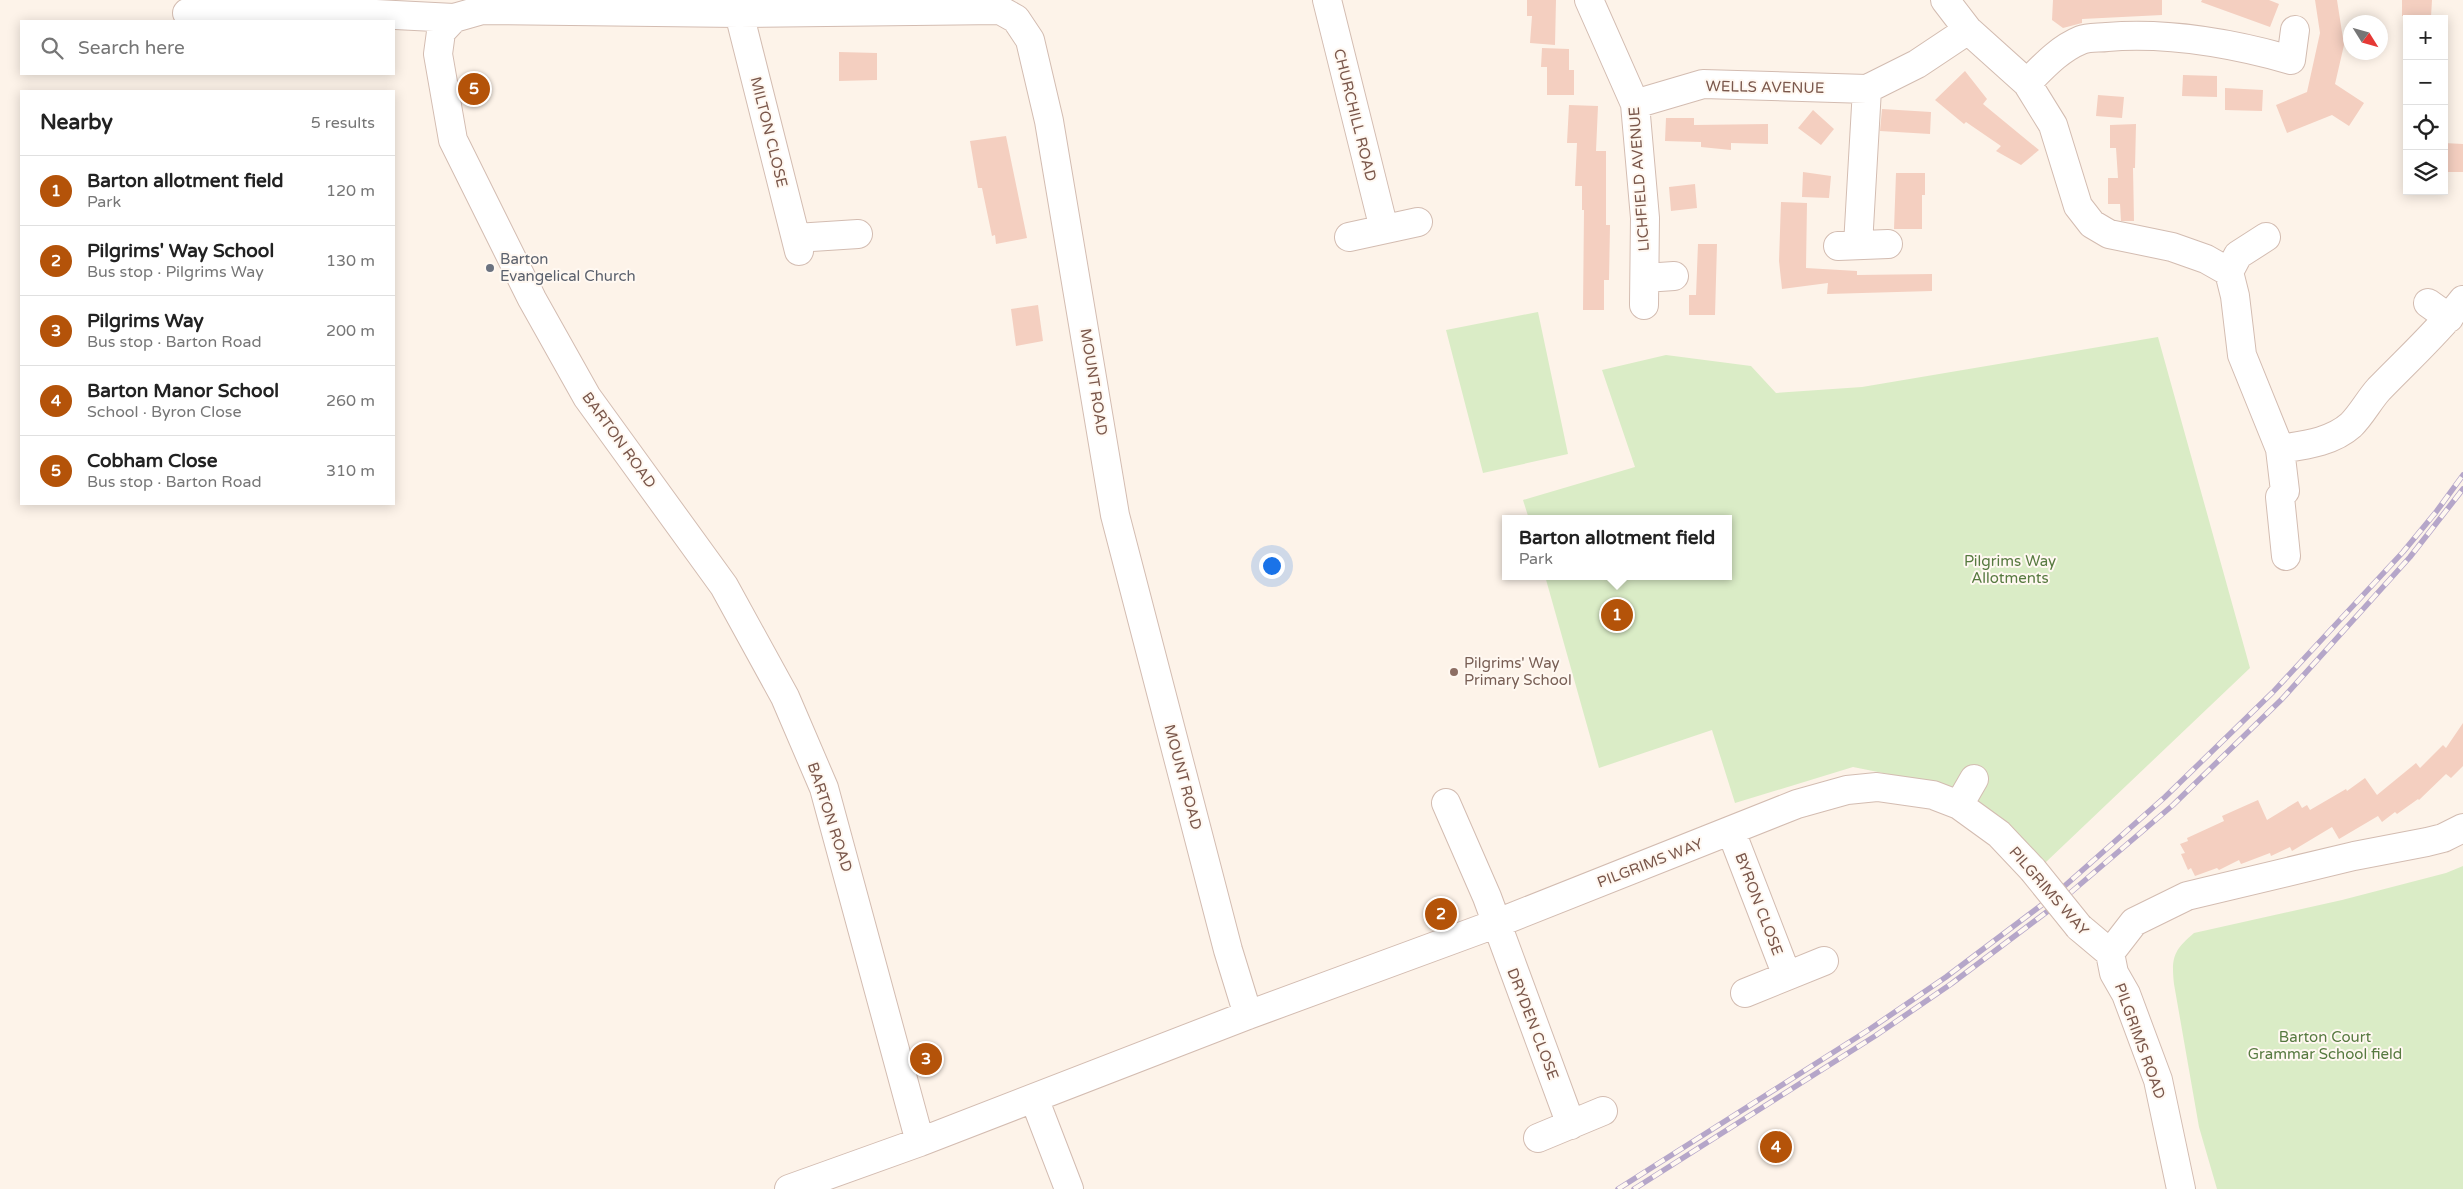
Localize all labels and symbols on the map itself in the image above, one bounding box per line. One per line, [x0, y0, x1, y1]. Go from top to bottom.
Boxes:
north arrow [2343, 15, 2388, 60]
street label: CHURCHILL ROAD [1330, 47, 1380, 183]
pin: 5 [458, 70, 490, 108]
street label: MILTON CLOSE [747, 75, 791, 189]
street label: WELLS AVENUE [1706, 77, 1824, 97]
street label: LICHFIELD AVENUE [1625, 106, 1653, 252]
place label: Barton Evangelical Church [500, 250, 636, 285]
marker: Barton Evangelical Church [484, 262, 496, 274]
street label: MOUNT ROAD [1077, 327, 1111, 437]
street label: BARTON ROAD [578, 388, 660, 492]
park label: Pilgrims Way Allotments [1964, 552, 2056, 587]
your location [1259, 553, 1285, 579]
pin: 1 [1601, 596, 1633, 634]
place label: Pilgrims' Way Primary School [1464, 654, 1572, 689]
marker: Pilgrims' Way Primary School [1448, 666, 1460, 678]
street label: MOUNT ROAD [1160, 722, 1206, 832]
street label: BARTON ROAD [804, 760, 856, 874]
street label: PILGRIMS WAY [1595, 834, 1706, 891]
street label: PILGRIMS WAY [2005, 843, 2093, 939]
street label: BYRON CLOSE [1731, 850, 1787, 958]
pin: 2 [1425, 895, 1457, 933]
street label: DRYDEN CLOSE [1503, 966, 1563, 1082]
street label: PILGRIMS ROAD [2111, 981, 2169, 1101]
park label: Barton Court Grammar School field [2248, 1028, 2402, 1063]
pin: 3 [910, 1040, 942, 1078]
pin: 4 [1760, 1128, 1792, 1166]

